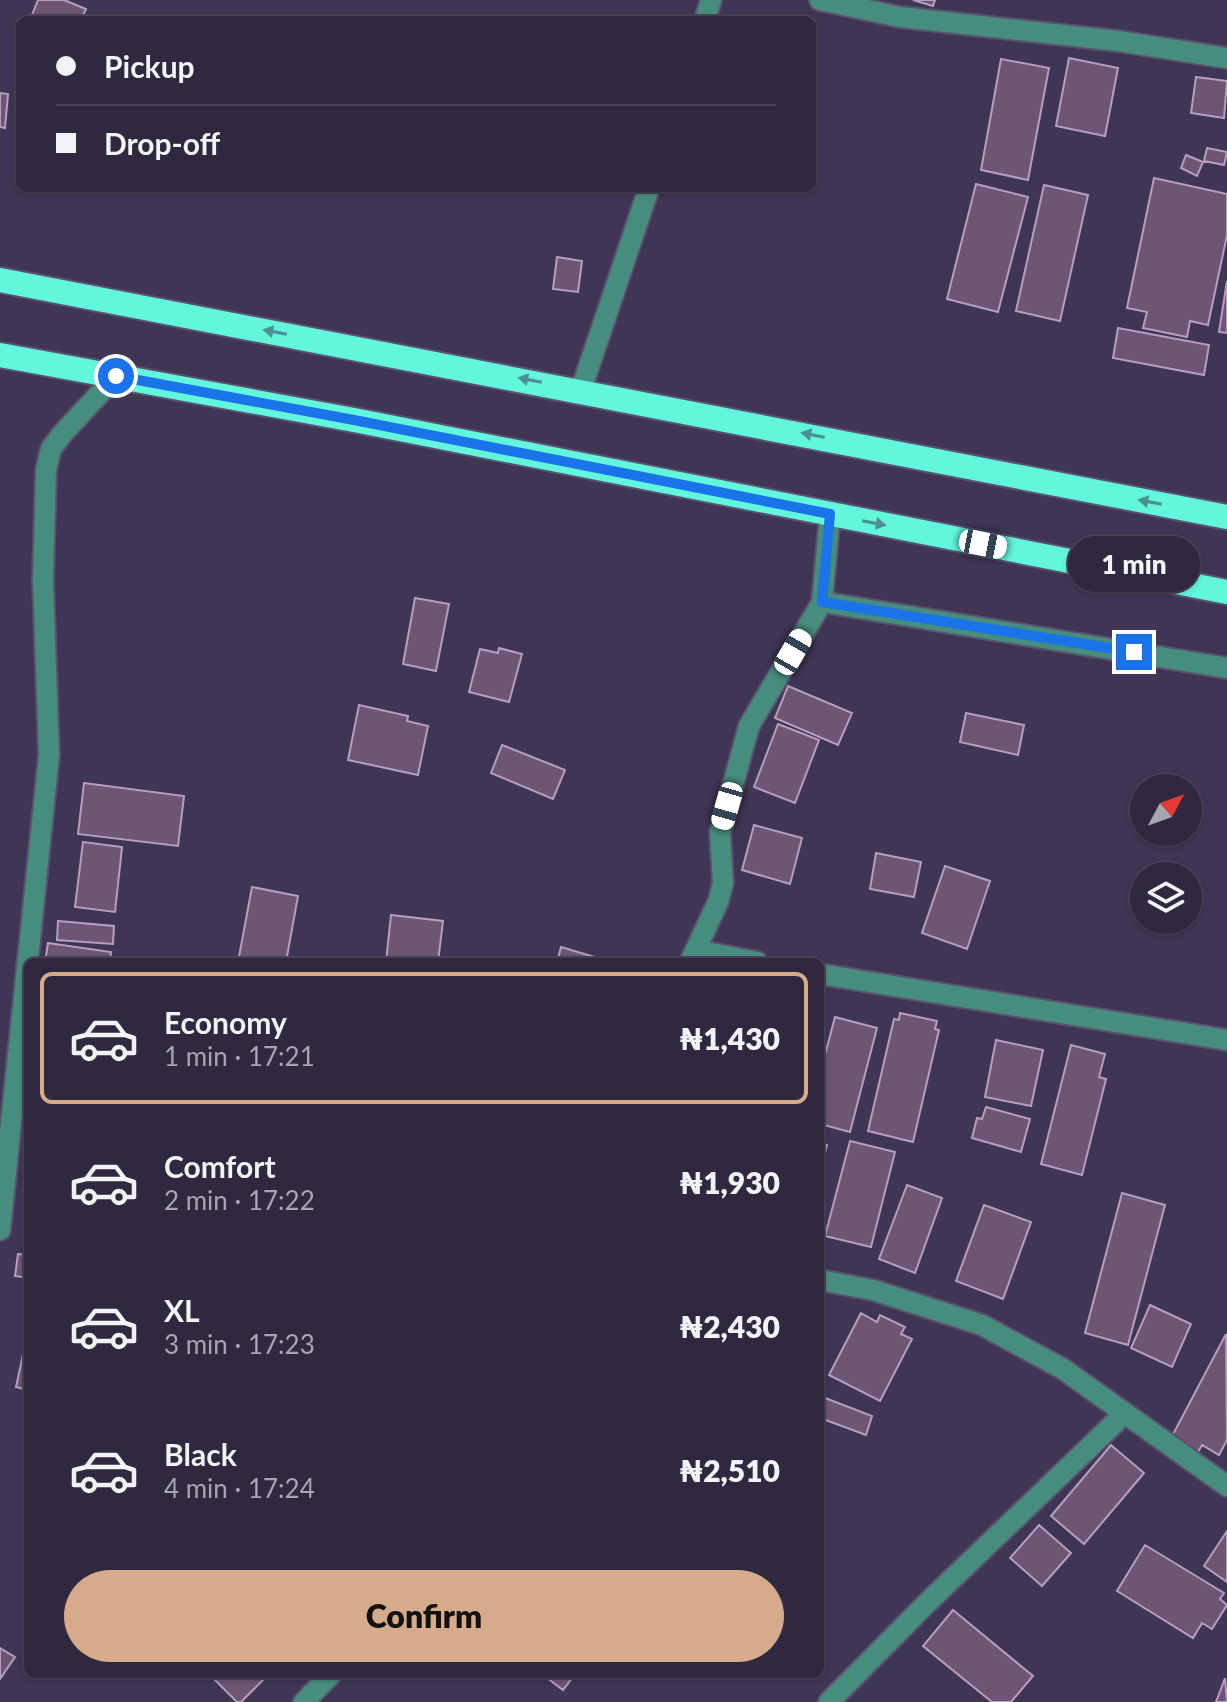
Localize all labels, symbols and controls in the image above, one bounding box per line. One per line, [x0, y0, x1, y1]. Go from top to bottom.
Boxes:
text: Pickup [104, 48, 195, 84]
text: Drop-off [104, 125, 220, 161]
one-way arrow [262, 325, 287, 338]
route start [98, 358, 134, 394]
one-way arrow [517, 374, 542, 386]
one-way arrow [800, 429, 825, 441]
one-way arrow [1138, 495, 1163, 507]
one-way arrow [862, 517, 887, 529]
car [957, 528, 1009, 560]
callout: 1 min [1068, 536, 1200, 592]
text: 1 min [1102, 548, 1166, 580]
car [771, 625, 815, 679]
route end [1116, 634, 1152, 670]
north arrow [1130, 774, 1202, 846]
map controls [1130, 774, 1202, 934]
car [709, 780, 745, 832]
button: layers [1130, 862, 1202, 934]
icon: car [68, 1002, 140, 1074]
text: Economy [164, 1004, 287, 1040]
text: ₦1,430 [679, 1020, 780, 1056]
text: 1 min · 17:21 [164, 1040, 315, 1072]
icon: car [68, 1146, 140, 1218]
text: Comfort [164, 1148, 276, 1184]
text: ₦1,930 [679, 1164, 780, 1200]
text: 2 min · 17:22 [164, 1184, 315, 1216]
icon: car [68, 1290, 140, 1362]
text: XL [164, 1292, 200, 1328]
text: ₦2,430 [679, 1308, 780, 1344]
text: 3 min · 17:23 [164, 1328, 315, 1360]
icon: car [68, 1434, 140, 1506]
text: Black [164, 1436, 237, 1472]
text: ₦2,510 [679, 1452, 780, 1488]
text: 4 min · 17:24 [164, 1472, 315, 1504]
button: Confirm [64, 1570, 784, 1662]

